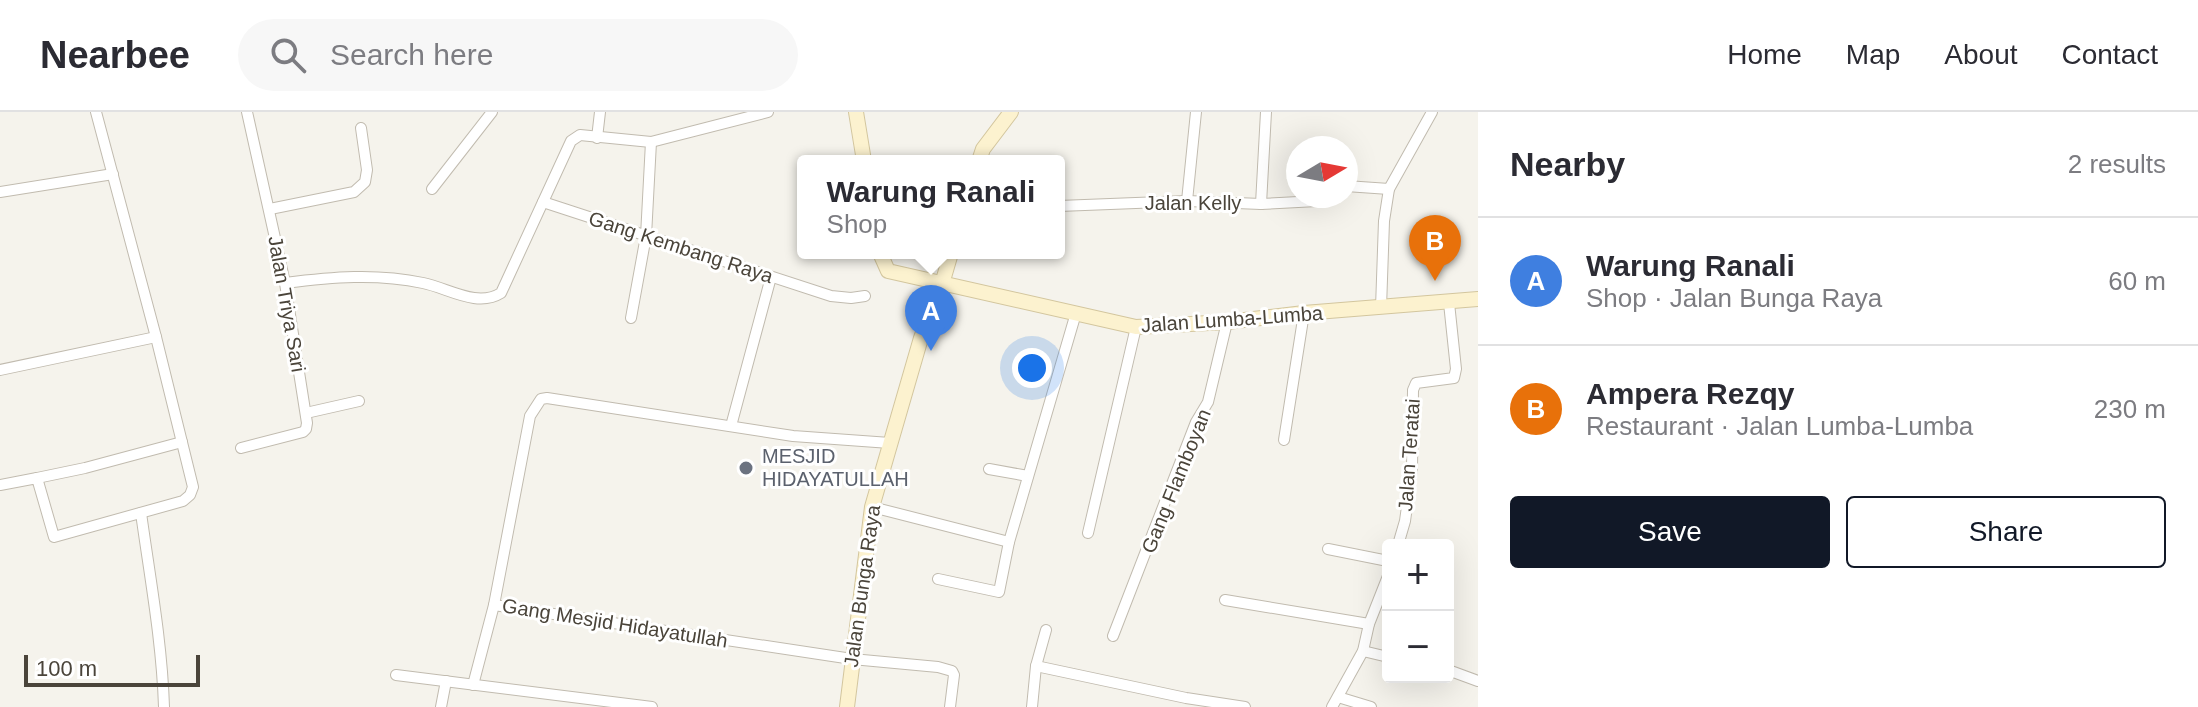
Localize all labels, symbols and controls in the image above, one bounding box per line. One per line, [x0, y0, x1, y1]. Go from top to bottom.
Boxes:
search box [238, 19, 798, 91]
icon: search [266, 33, 310, 77]
text: Nearbee [40, 34, 190, 76]
text: Search here [330, 38, 493, 71]
text: Home [1727, 39, 1802, 70]
text: Map [1846, 39, 1900, 70]
text: About [1944, 39, 2018, 70]
text: Contact [2062, 39, 2158, 70]
north arrow [1286, 136, 1358, 208]
text: Nearby [1510, 145, 1625, 183]
text: 2 results [2068, 149, 2166, 179]
popup [797, 155, 1065, 259]
text: Warung Ranali [827, 175, 1035, 208]
street label: Jalan Kelly [1145, 192, 1241, 214]
street label: Gang Kembang Raya [586, 207, 777, 287]
text: Shop [827, 209, 887, 239]
pin: B [1409, 215, 1461, 281]
street label: Jalan Triya Sari [264, 234, 310, 374]
text: Warung Ranali [1586, 249, 1795, 282]
text: A [1527, 266, 1545, 296]
text: 60 m [2108, 266, 2166, 296]
text: Shop · Jalan Bunga Raya [1586, 283, 1882, 313]
pin: A [905, 285, 957, 351]
street label: Jalan Lumba-Lumba [1140, 302, 1325, 336]
your location [1012, 348, 1052, 388]
text: Ampera Rezqy [1586, 377, 1794, 410]
text: B [1527, 394, 1545, 424]
text: 230 m [2094, 394, 2166, 424]
street label: Jalan Teratai [1394, 398, 1424, 512]
street label: Gang Flamboyan [1137, 406, 1215, 556]
text: Restaurant · Jalan Lumba-Lumba [1586, 411, 1973, 441]
place label: MESJID HIDAYATULLAH [762, 445, 909, 490]
marker: MESJID HIDAYATULLAH [737, 459, 755, 477]
button: Save [1510, 496, 1830, 568]
button: Share [1846, 496, 2166, 568]
street label: Jalan Bunga Raya [840, 503, 884, 668]
map controls [1382, 539, 1454, 683]
button: + [1382, 539, 1454, 611]
street label: Gang Mesjid Hidayatullah [501, 594, 729, 652]
button: − [1382, 611, 1454, 683]
scale bar [24, 651, 200, 687]
text: 100 m [36, 656, 97, 681]

